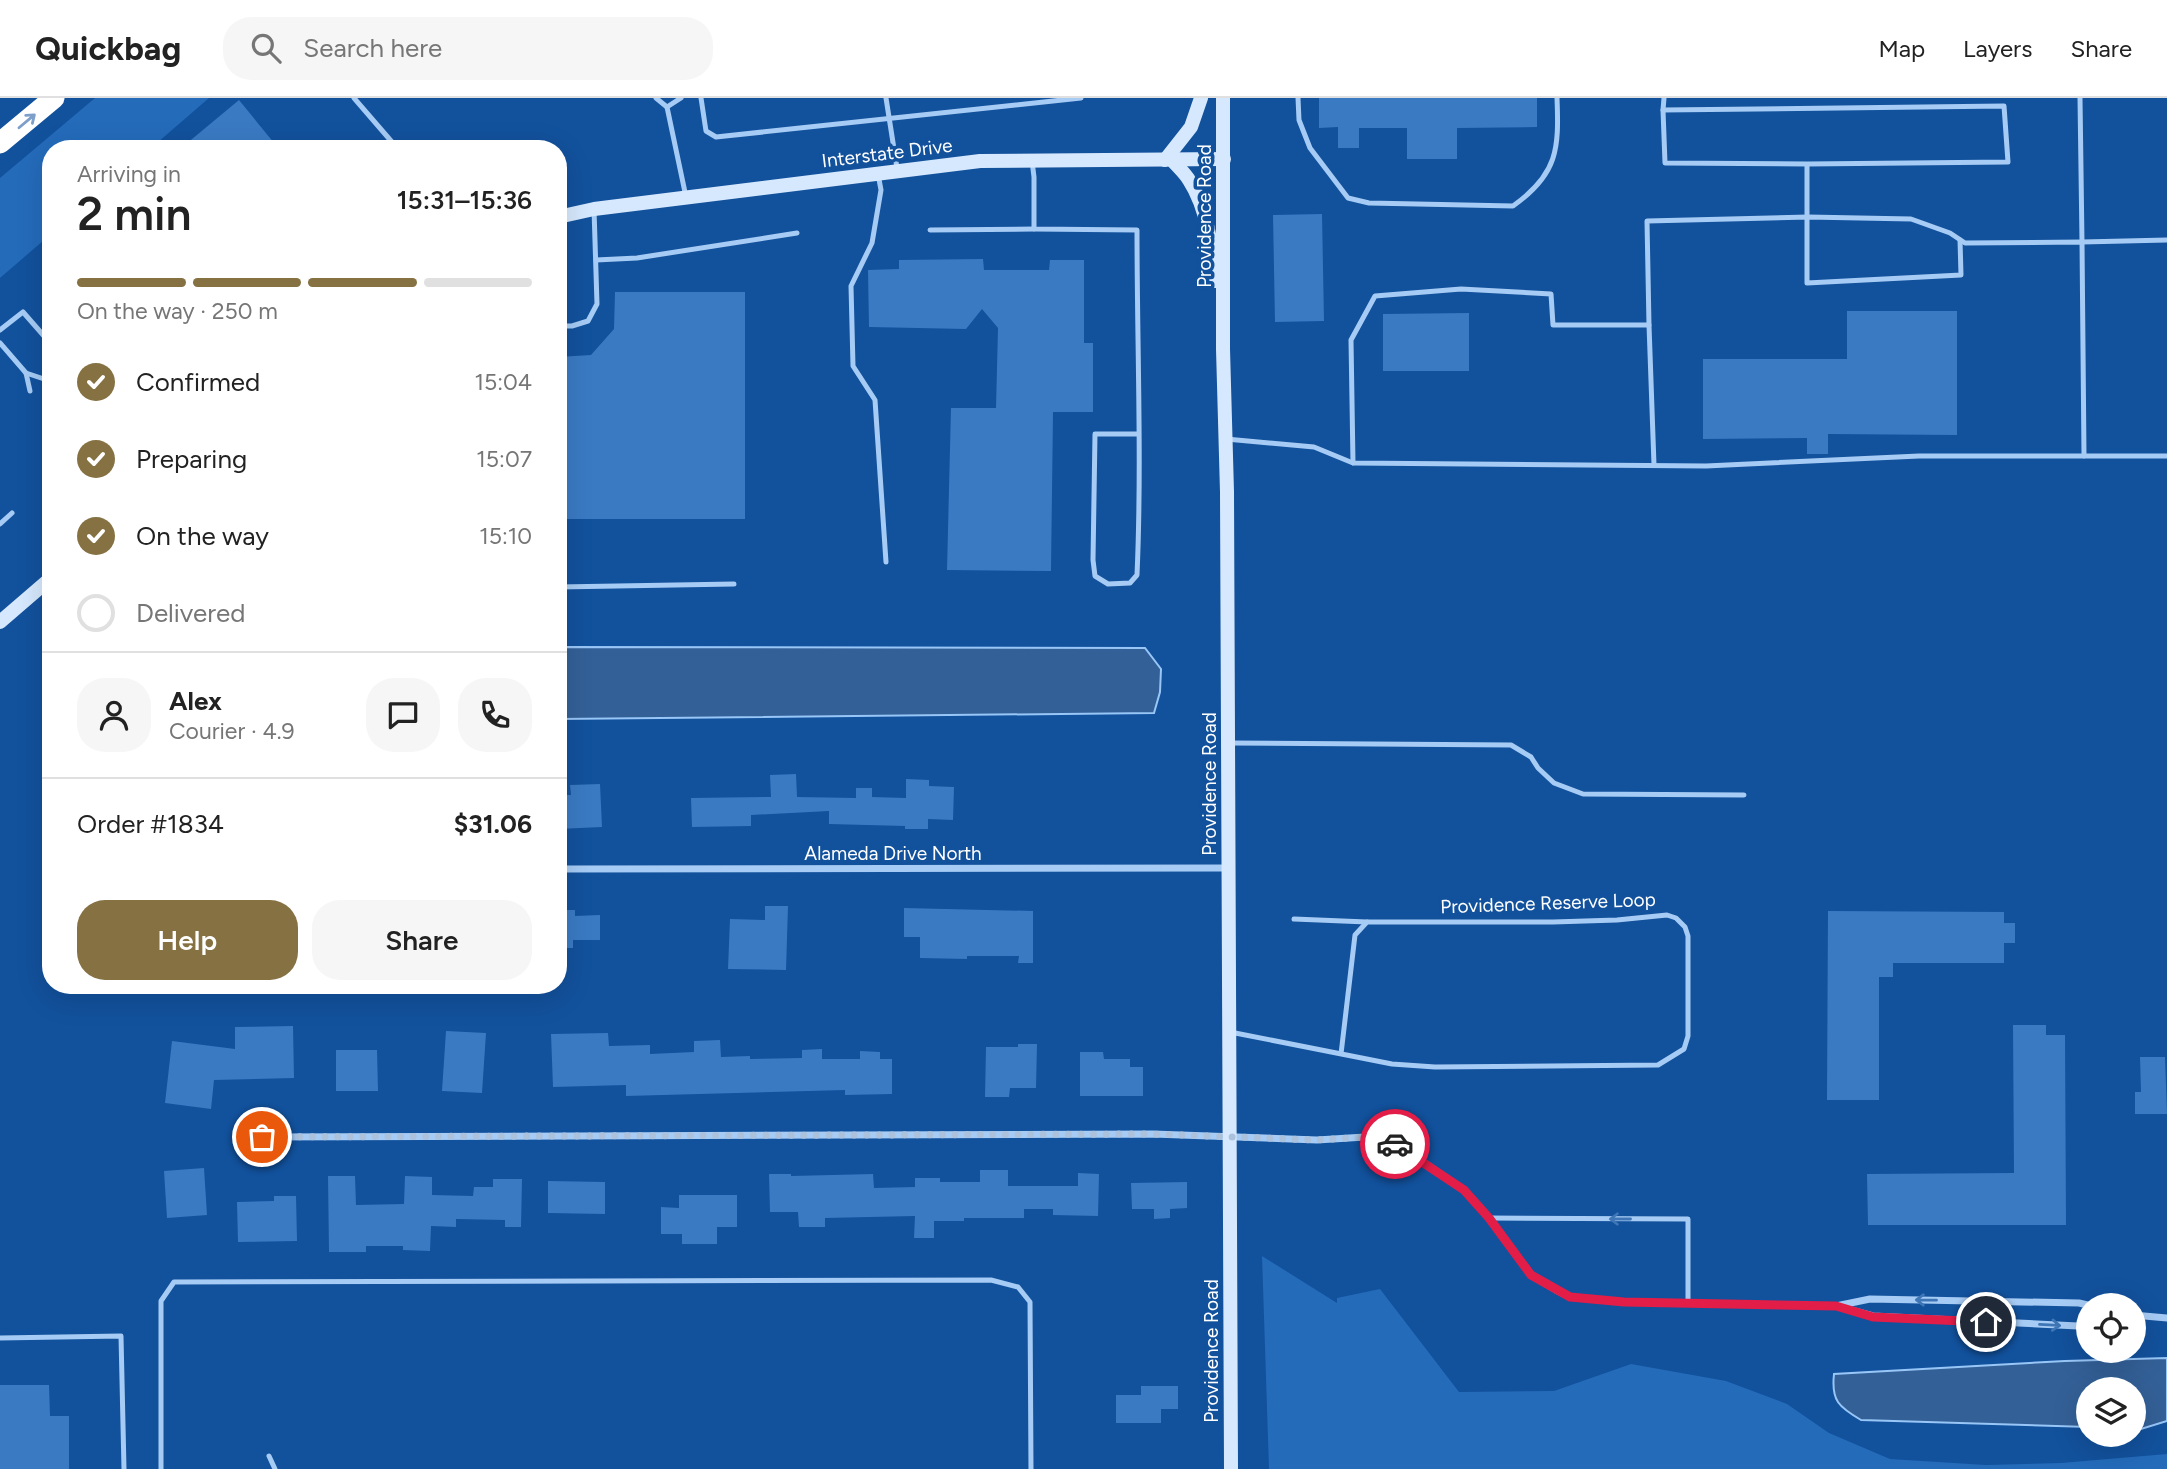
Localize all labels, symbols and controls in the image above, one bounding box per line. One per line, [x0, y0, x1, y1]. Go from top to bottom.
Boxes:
search box [223, 17, 713, 80]
text: Quickbag [35, 29, 181, 68]
icon: search [247, 29, 285, 67]
text: Search here [303, 32, 442, 64]
text: Map [1878, 34, 1925, 63]
text: Layers [1963, 34, 2032, 63]
text: Share [2070, 34, 2132, 63]
one-way arrow [17, 113, 35, 129]
street label: Interstate Drive [820, 134, 954, 172]
street label: Providence Road [1193, 144, 1216, 288]
text: Arriving in [77, 160, 181, 188]
text: 15:31–15:36 [397, 184, 532, 216]
text: 2 min [77, 186, 192, 242]
text: On the way · 250 m [77, 297, 278, 325]
icon: check [77, 363, 115, 401]
text: Confirmed [136, 366, 260, 398]
text: 15:04 [474, 368, 532, 396]
icon: check [77, 440, 115, 478]
text: Preparing [136, 443, 247, 475]
text: 15:07 [476, 445, 532, 473]
icon: check [77, 517, 115, 555]
text: On the way [136, 520, 269, 552]
text: 15:10 [479, 522, 532, 550]
text: Delivered [136, 597, 245, 629]
button: person [77, 678, 151, 752]
button: chat [366, 678, 440, 752]
button: phone [458, 678, 532, 752]
text: Alex [169, 685, 222, 717]
street label: Providence Road [1198, 712, 1221, 856]
text: Courier · 4.9 [169, 717, 295, 745]
text: Order #1834 [77, 808, 224, 840]
text: $31.06 [454, 808, 532, 840]
street label: Alameda Drive North [804, 842, 982, 865]
street label: Providence Reserve Loop [1440, 888, 1656, 918]
button: Help [77, 900, 298, 980]
button: Share [312, 900, 532, 980]
pin [232, 1107, 292, 1167]
courier [1360, 1109, 1430, 1179]
icon: bag [243, 1118, 281, 1156]
icon: car [1376, 1125, 1414, 1163]
one-way arrow [1609, 1212, 1632, 1226]
street label: Providence Road [1200, 1279, 1223, 1423]
pin [1956, 1292, 2016, 1352]
map controls [2076, 1293, 2146, 1447]
button: locate [2076, 1293, 2146, 1363]
one-way arrow [1915, 1294, 1938, 1307]
icon: home [1967, 1303, 2005, 1341]
one-way arrow [2038, 1318, 2061, 1331]
button: layers [2076, 1377, 2146, 1447]

